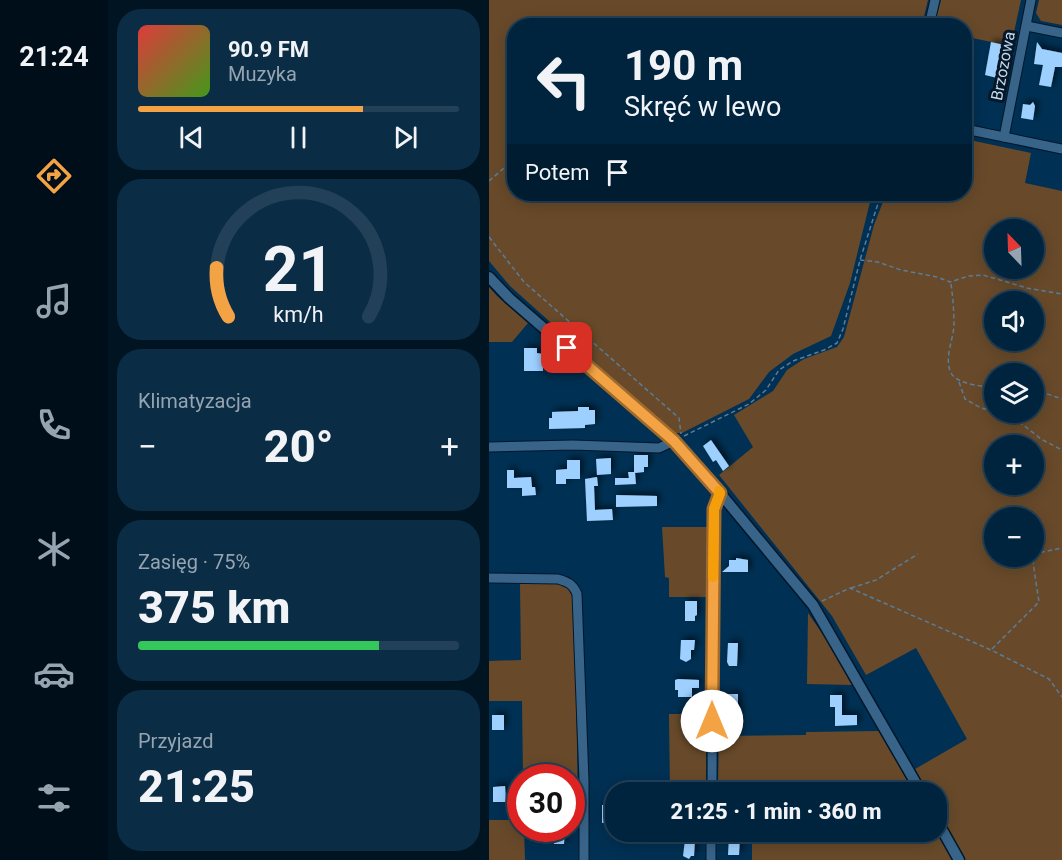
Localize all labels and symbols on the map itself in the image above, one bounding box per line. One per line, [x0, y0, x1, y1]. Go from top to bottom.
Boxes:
street label: Brzozowa [987, 30, 1019, 102]
north arrow [984, 219, 1044, 279]
pin [541, 322, 592, 373]
position arrow [680, 689, 744, 753]
speed limit sign: 30 [507, 764, 585, 842]

